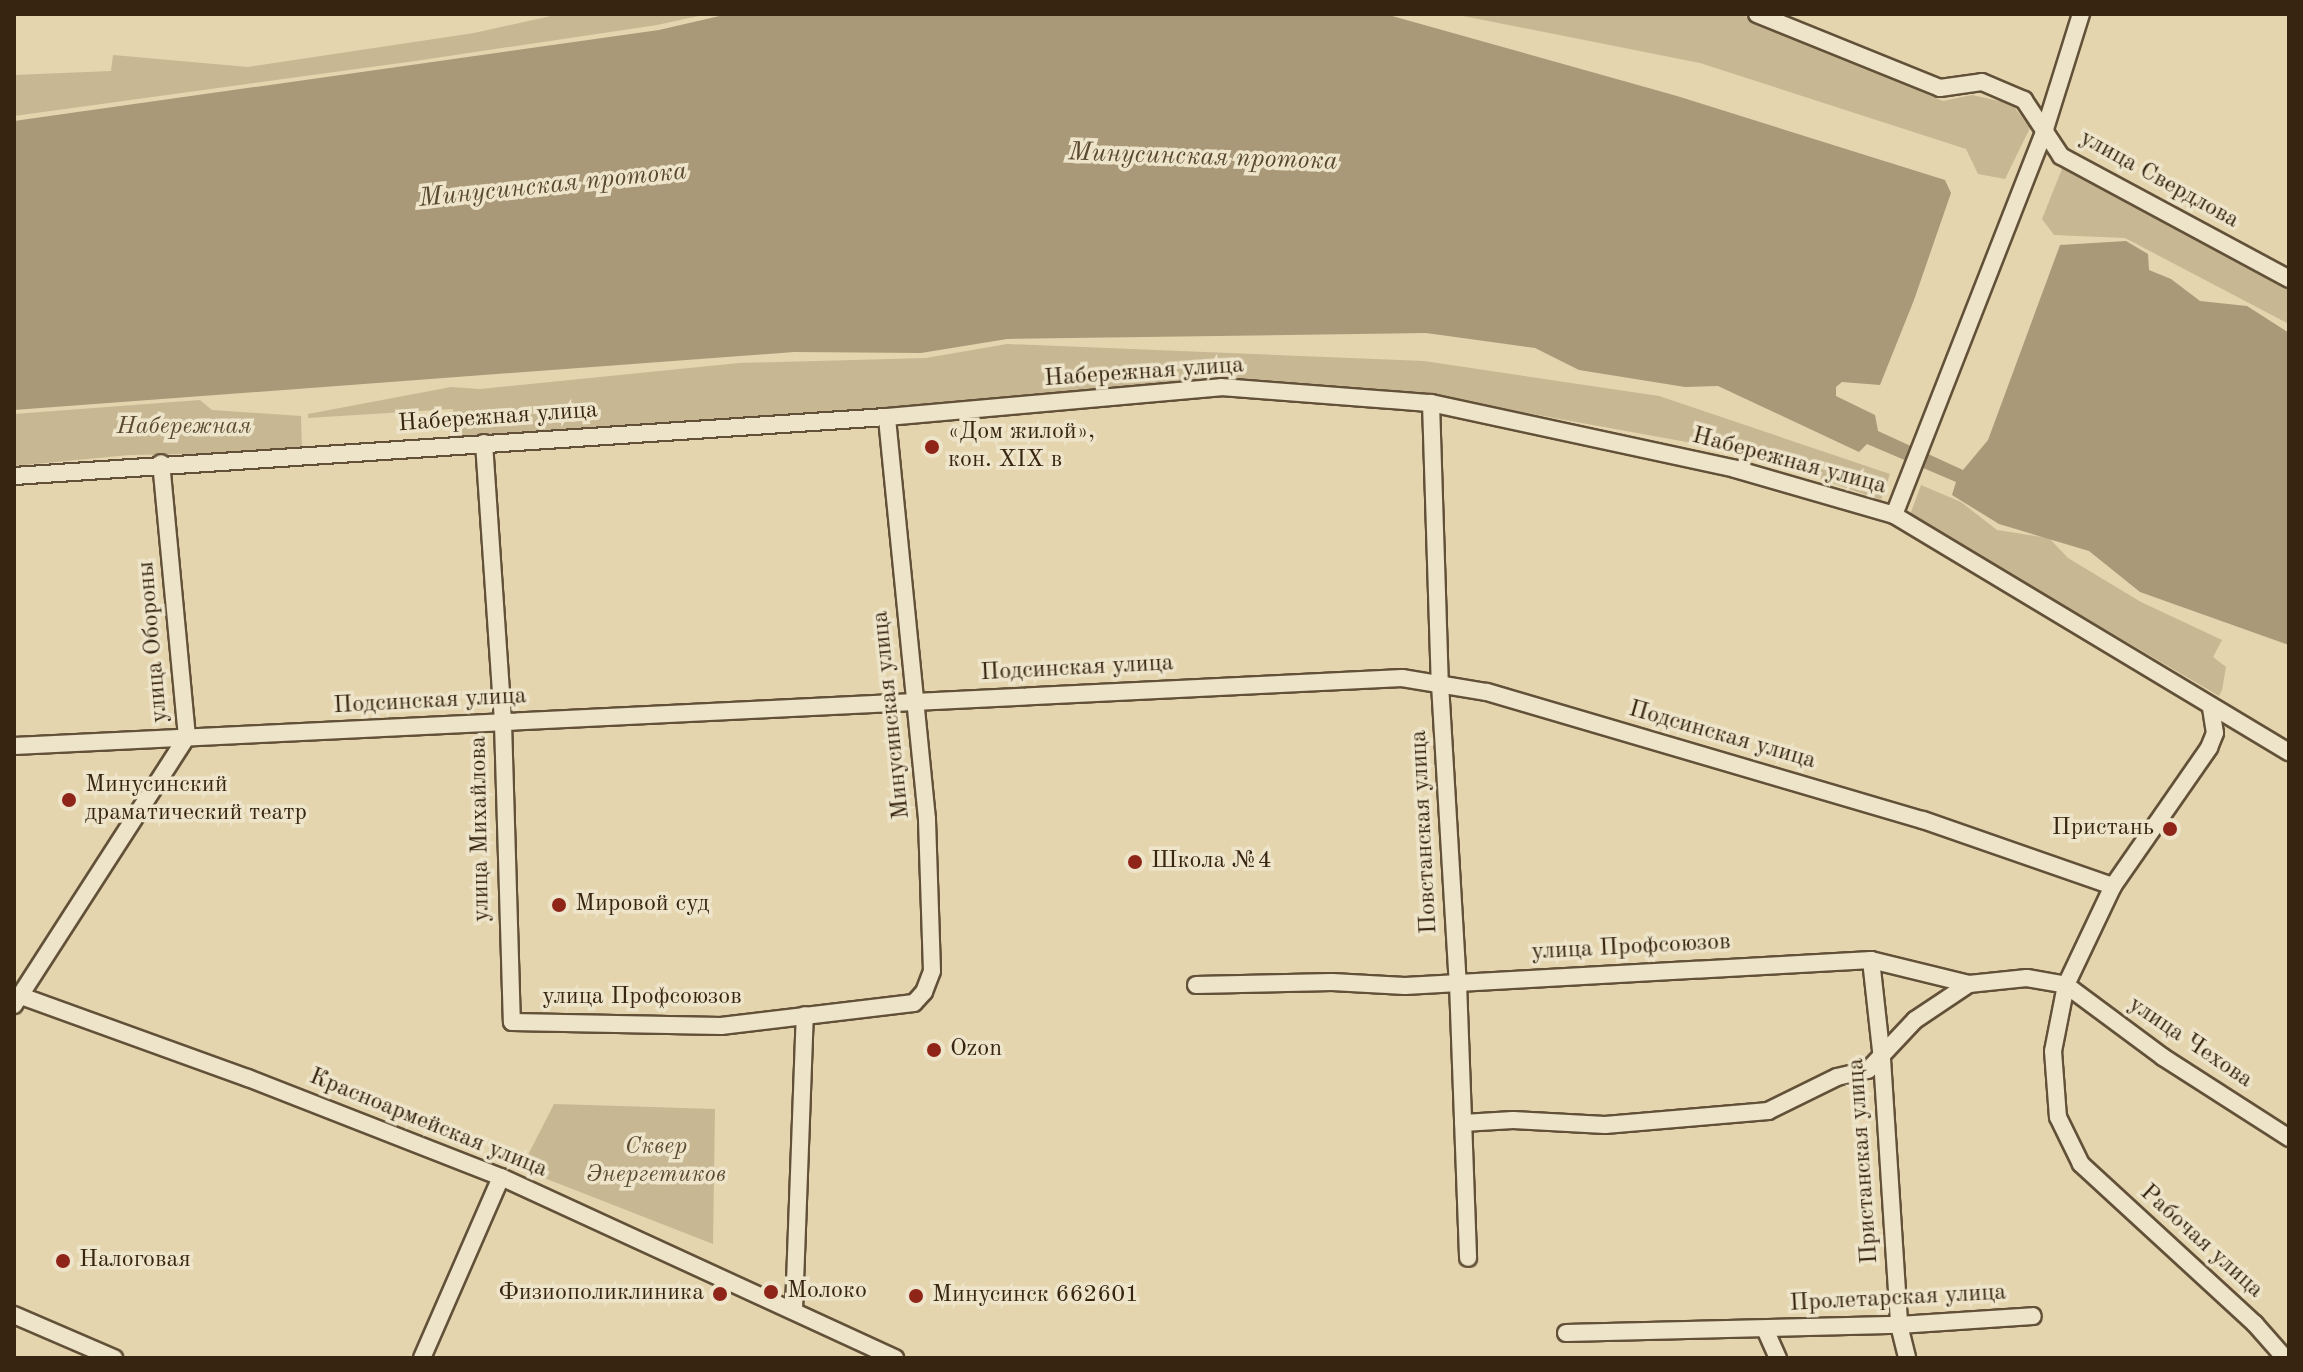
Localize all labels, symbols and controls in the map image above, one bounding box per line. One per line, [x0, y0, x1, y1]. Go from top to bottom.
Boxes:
street label: улица Свердлова [2074, 124, 2244, 236]
water label: Минусинская протока [1068, 138, 1338, 178]
water label: Минусинская протока [417, 156, 689, 216]
street label: Набережная улица [1043, 352, 1245, 394]
street label: Набережная улица [397, 397, 599, 439]
park label: Набережная [117, 414, 251, 442]
place label: «Дом жилой», кон. ХIХ в [948, 419, 1095, 475]
street label: Набережная улица [1689, 422, 1889, 502]
marker: «Дом жилой», кон. ХIХ в [923, 438, 941, 456]
street label: улица Обороны [133, 560, 175, 724]
street label: Минусинская улица [867, 609, 917, 821]
street label: Подсинская улица [980, 650, 1174, 688]
street label: Подсинская улица [333, 683, 527, 721]
street label: Подсинская улица [1625, 696, 1819, 776]
street label: Повстанская улица [1405, 729, 1445, 935]
street label: улица Михайлова [465, 736, 497, 922]
place label: Минусинский драматический театр [85, 772, 307, 828]
marker: Минусинский драматический театр [60, 791, 78, 809]
place label: Пристань [2052, 815, 2154, 843]
marker: Пристань [2161, 820, 2179, 838]
place label: Школа №4 [1151, 848, 1272, 876]
marker: Школа №4 [1126, 853, 1144, 871]
place label: Мировой суд [575, 891, 709, 919]
marker: Мировой суд [550, 896, 568, 914]
street label: улица Профсоюзов [1531, 928, 1731, 968]
street label: улица Профсоюзов [542, 984, 742, 1012]
street label: улица Чехова [2122, 991, 2258, 1095]
place label: Ozon [950, 1036, 1002, 1064]
marker: Ozon [925, 1041, 943, 1059]
street label: Пристанская улица [1842, 1057, 1886, 1265]
street label: Красноармейская улица [305, 1063, 551, 1185]
park label: Сквер Энергетиков [586, 1134, 726, 1190]
street label: Рабочая улица [2133, 1179, 2269, 1305]
place label: Налоговая [79, 1247, 191, 1275]
marker: Налоговая [54, 1252, 72, 1270]
place label: Молоко [787, 1278, 867, 1306]
street label: Пролетарская улица [1789, 1279, 2007, 1319]
place label: Физиополиклиника [499, 1280, 704, 1308]
place label: Минусинск 662601 [932, 1282, 1139, 1310]
marker: Молоко [762, 1283, 780, 1301]
marker: Физиополиклиника [711, 1285, 729, 1303]
marker: Минусинск 662601 [907, 1287, 925, 1305]

